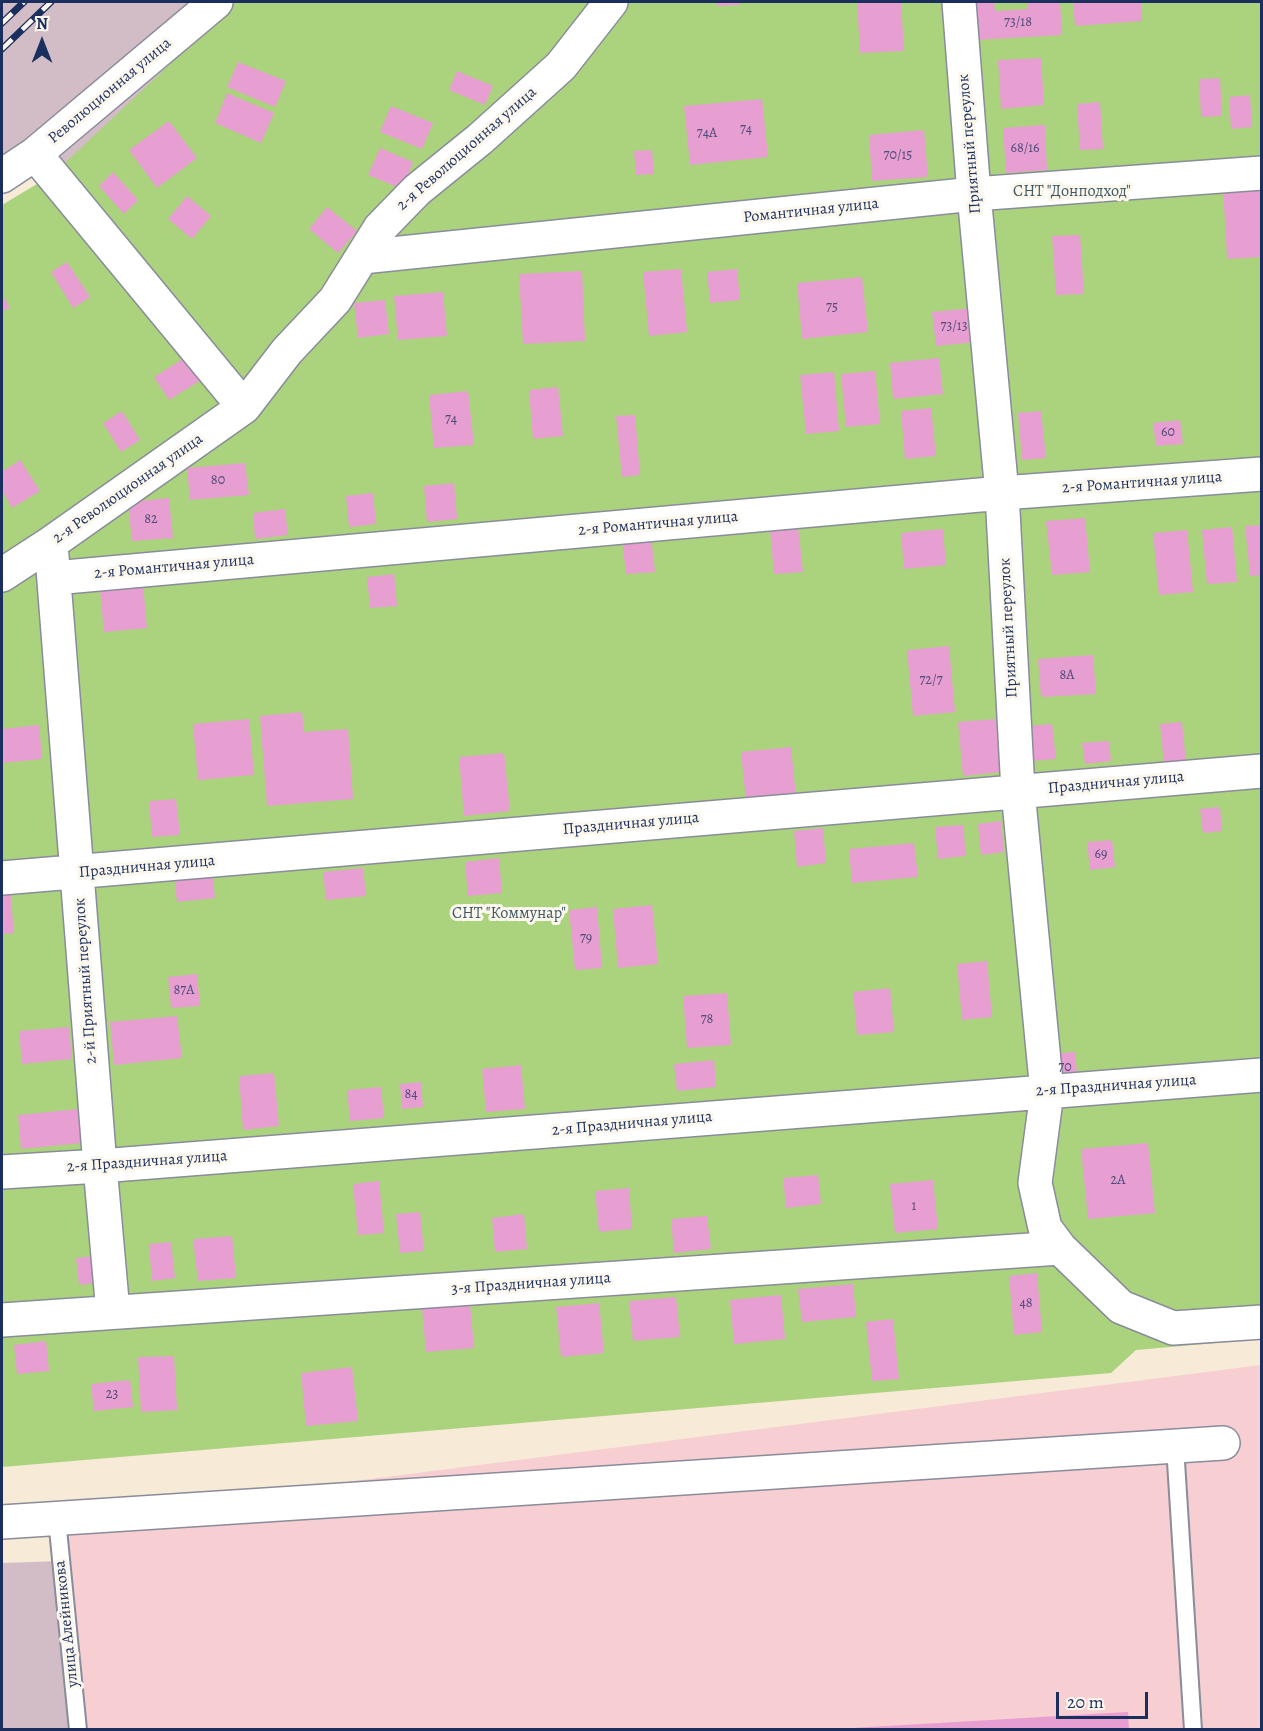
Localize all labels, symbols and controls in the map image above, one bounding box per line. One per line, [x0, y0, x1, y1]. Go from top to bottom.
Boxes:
north arrow [12, 12, 72, 72]
text: N [36, 13, 48, 35]
house number: 73/18 [1004, 15, 1032, 31]
street label: Революционная улица [45, 34, 175, 148]
street label: Приятный переулок [954, 73, 986, 215]
street label: 2-я Революционная улица [393, 83, 541, 215]
house number: 74 [740, 122, 752, 138]
house number: 74А [697, 126, 717, 142]
house number: 68/16 [1010, 141, 1040, 157]
house number: 70/15 [884, 148, 912, 164]
park label: СНТ "Донподход" [1013, 182, 1131, 202]
street label: Романтичная улица [742, 194, 880, 228]
house number: 75 [826, 300, 838, 316]
house number: 73/13 [941, 319, 967, 335]
house number: 74 [445, 412, 457, 428]
house number: 60 [1161, 425, 1175, 441]
street label: 2-я Революционная улица [49, 430, 207, 548]
street label: 2-я Романтичная улица [1061, 468, 1223, 498]
house number: 80 [211, 473, 225, 489]
street label: 2-я Романтичная улица [577, 507, 739, 541]
house number: 82 [144, 512, 158, 528]
street label: 2-я Романтичная улица [93, 550, 255, 584]
street label: Приятный переулок [996, 557, 1022, 699]
house number: 8А [1060, 668, 1074, 684]
house number: 72/7 [919, 673, 943, 689]
street label: Праздничная улица [1047, 767, 1185, 799]
street label: Праздничная улица [562, 808, 700, 840]
house number: 69 [1095, 847, 1107, 863]
street label: Праздничная улица [78, 851, 216, 883]
street label: 2-й Приятный переулок [71, 897, 101, 1065]
park label: СНТ "Коммунар" [452, 904, 566, 924]
house number: 79 [580, 931, 592, 947]
house number: 87А [174, 983, 194, 999]
house number: 78 [701, 1012, 713, 1028]
house number: 70 [1058, 1060, 1072, 1076]
street label: 2-я Праздничная улица [1035, 1071, 1197, 1101]
house number: 84 [404, 1087, 418, 1103]
street label: 2-я Праздничная улица [551, 1107, 713, 1141]
street label: 2-я Праздничная улица [66, 1147, 228, 1177]
house number: 2А [1111, 1173, 1125, 1189]
house number: 1 [912, 1199, 916, 1215]
street label: 3-я Праздничная улица [451, 1269, 611, 1299]
house number: 48 [1019, 1296, 1033, 1312]
house number: 23 [106, 1387, 118, 1403]
street label: улица Алейникова [51, 1559, 83, 1689]
scale bar [1059, 1680, 1150, 1718]
text: 20 m [1067, 1690, 1104, 1714]

